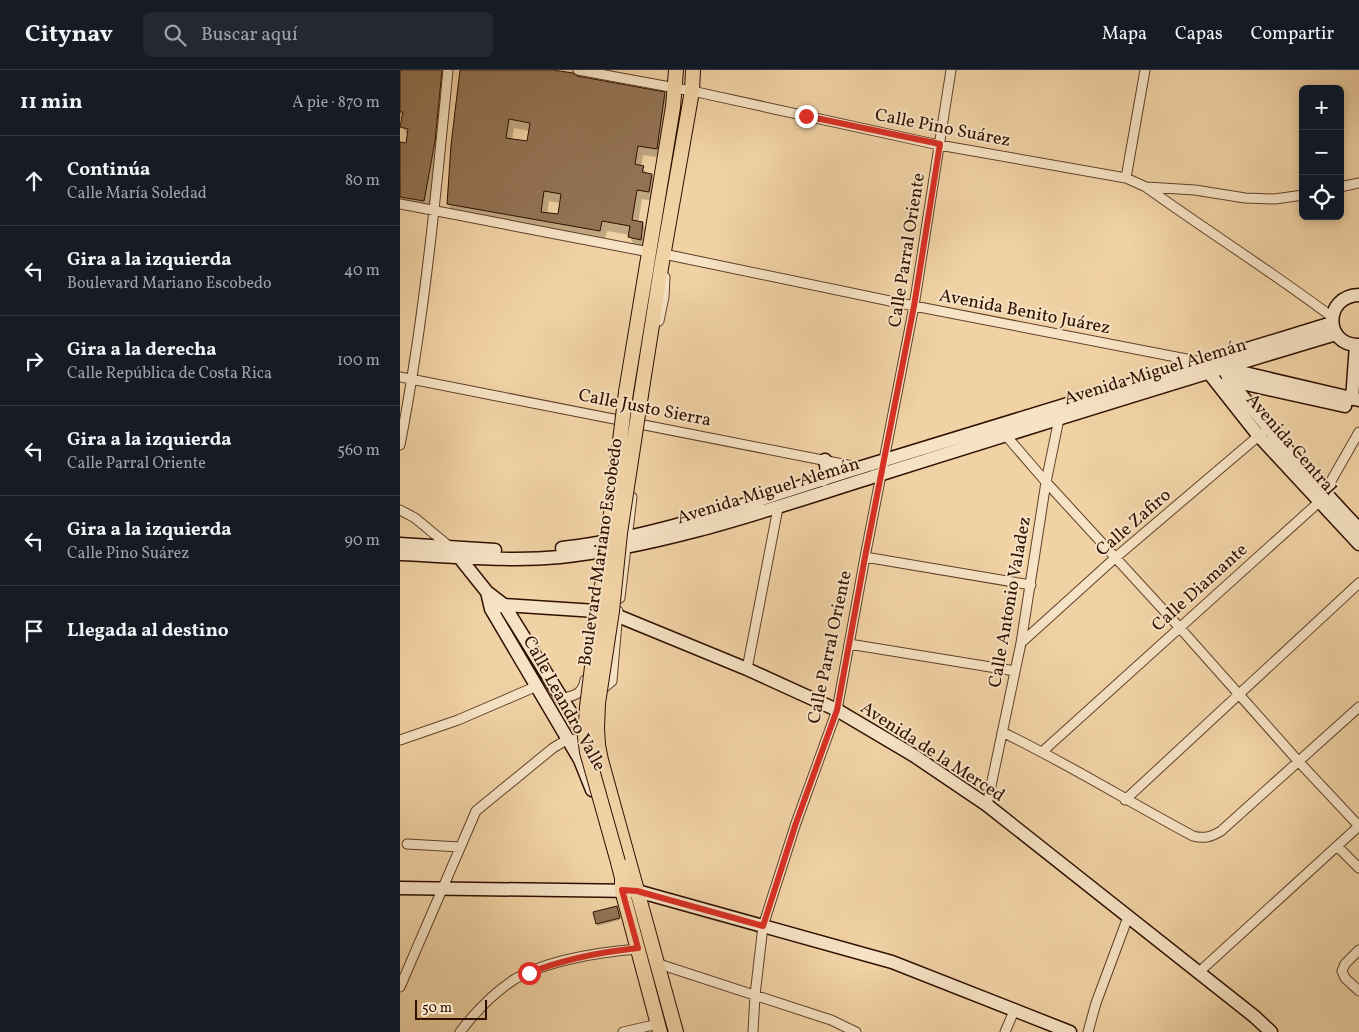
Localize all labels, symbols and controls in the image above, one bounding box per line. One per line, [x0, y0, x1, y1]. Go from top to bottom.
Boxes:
search box [143, 12, 493, 57]
text: Citynav [25, 18, 113, 52]
icon: search [161, 21, 189, 49]
text: Buscar aquí [201, 22, 298, 48]
text: Mapa [1102, 22, 1147, 47]
text: Capas [1175, 22, 1223, 47]
text: Compartir [1251, 22, 1334, 47]
map controls [1299, 85, 1344, 220]
button: + [1299, 85, 1344, 130]
text: 11 min [20, 88, 83, 117]
text: A pie · 870 m [292, 92, 380, 114]
street label: Calle Pino Suárez [873, 103, 1013, 154]
route end [795, 105, 818, 128]
button: − [1299, 130, 1344, 175]
text: Continúa [67, 157, 150, 183]
icon: ahead [20, 167, 48, 195]
text: 80 m [345, 170, 380, 192]
street label: Calle Parral Oriente [883, 171, 932, 329]
button: locate [1299, 175, 1344, 220]
text: Calle María Soledad [67, 183, 207, 205]
text: Gira a la izquierda [67, 247, 232, 273]
icon: left [20, 257, 48, 285]
text: 40 m [344, 260, 380, 282]
text: Boulevard Mariano Escobedo [67, 273, 272, 295]
street label: Avenida Benito Juárez [937, 284, 1112, 341]
street label: Avenida Miguel Alemán [1061, 333, 1250, 412]
text: Gira a la derecha [67, 337, 217, 363]
icon: right [20, 347, 48, 375]
text: 100 m [337, 350, 380, 372]
text: Calle República de Costa Rica [67, 363, 272, 385]
street label: Calle Justo Sierra [576, 383, 713, 434]
street label: Avenida Central [1240, 389, 1342, 501]
text: Gira a la izquierda [67, 427, 232, 453]
icon: left [20, 437, 48, 465]
street label: Boulevard Mariano Escobedo [573, 437, 630, 668]
text: 560 m [337, 440, 380, 462]
street label: Avenida Miguel Alemán [674, 452, 863, 531]
text: Calle Parral Oriente [67, 453, 206, 475]
street label: Calle Zafiro [1091, 483, 1177, 563]
street label: Calle Antonio Valadez [983, 515, 1038, 690]
text: Gira a la izquierda [67, 517, 232, 543]
icon: left [20, 527, 48, 555]
text: 90 m [344, 530, 380, 552]
street label: Calle Diamante [1147, 538, 1253, 638]
text: Calle Pino Suárez [67, 543, 189, 565]
street label: Calle Parral Oriente [802, 568, 859, 726]
icon: arrive [20, 617, 48, 645]
text: Llegada al destino [67, 618, 229, 644]
street label: Calle Leandro Valle [516, 632, 611, 776]
street label: Avenida de la Merced [855, 696, 1009, 808]
route start [518, 962, 541, 985]
scale bar [415, 997, 488, 1020]
text: 50 m [422, 999, 452, 1018]

